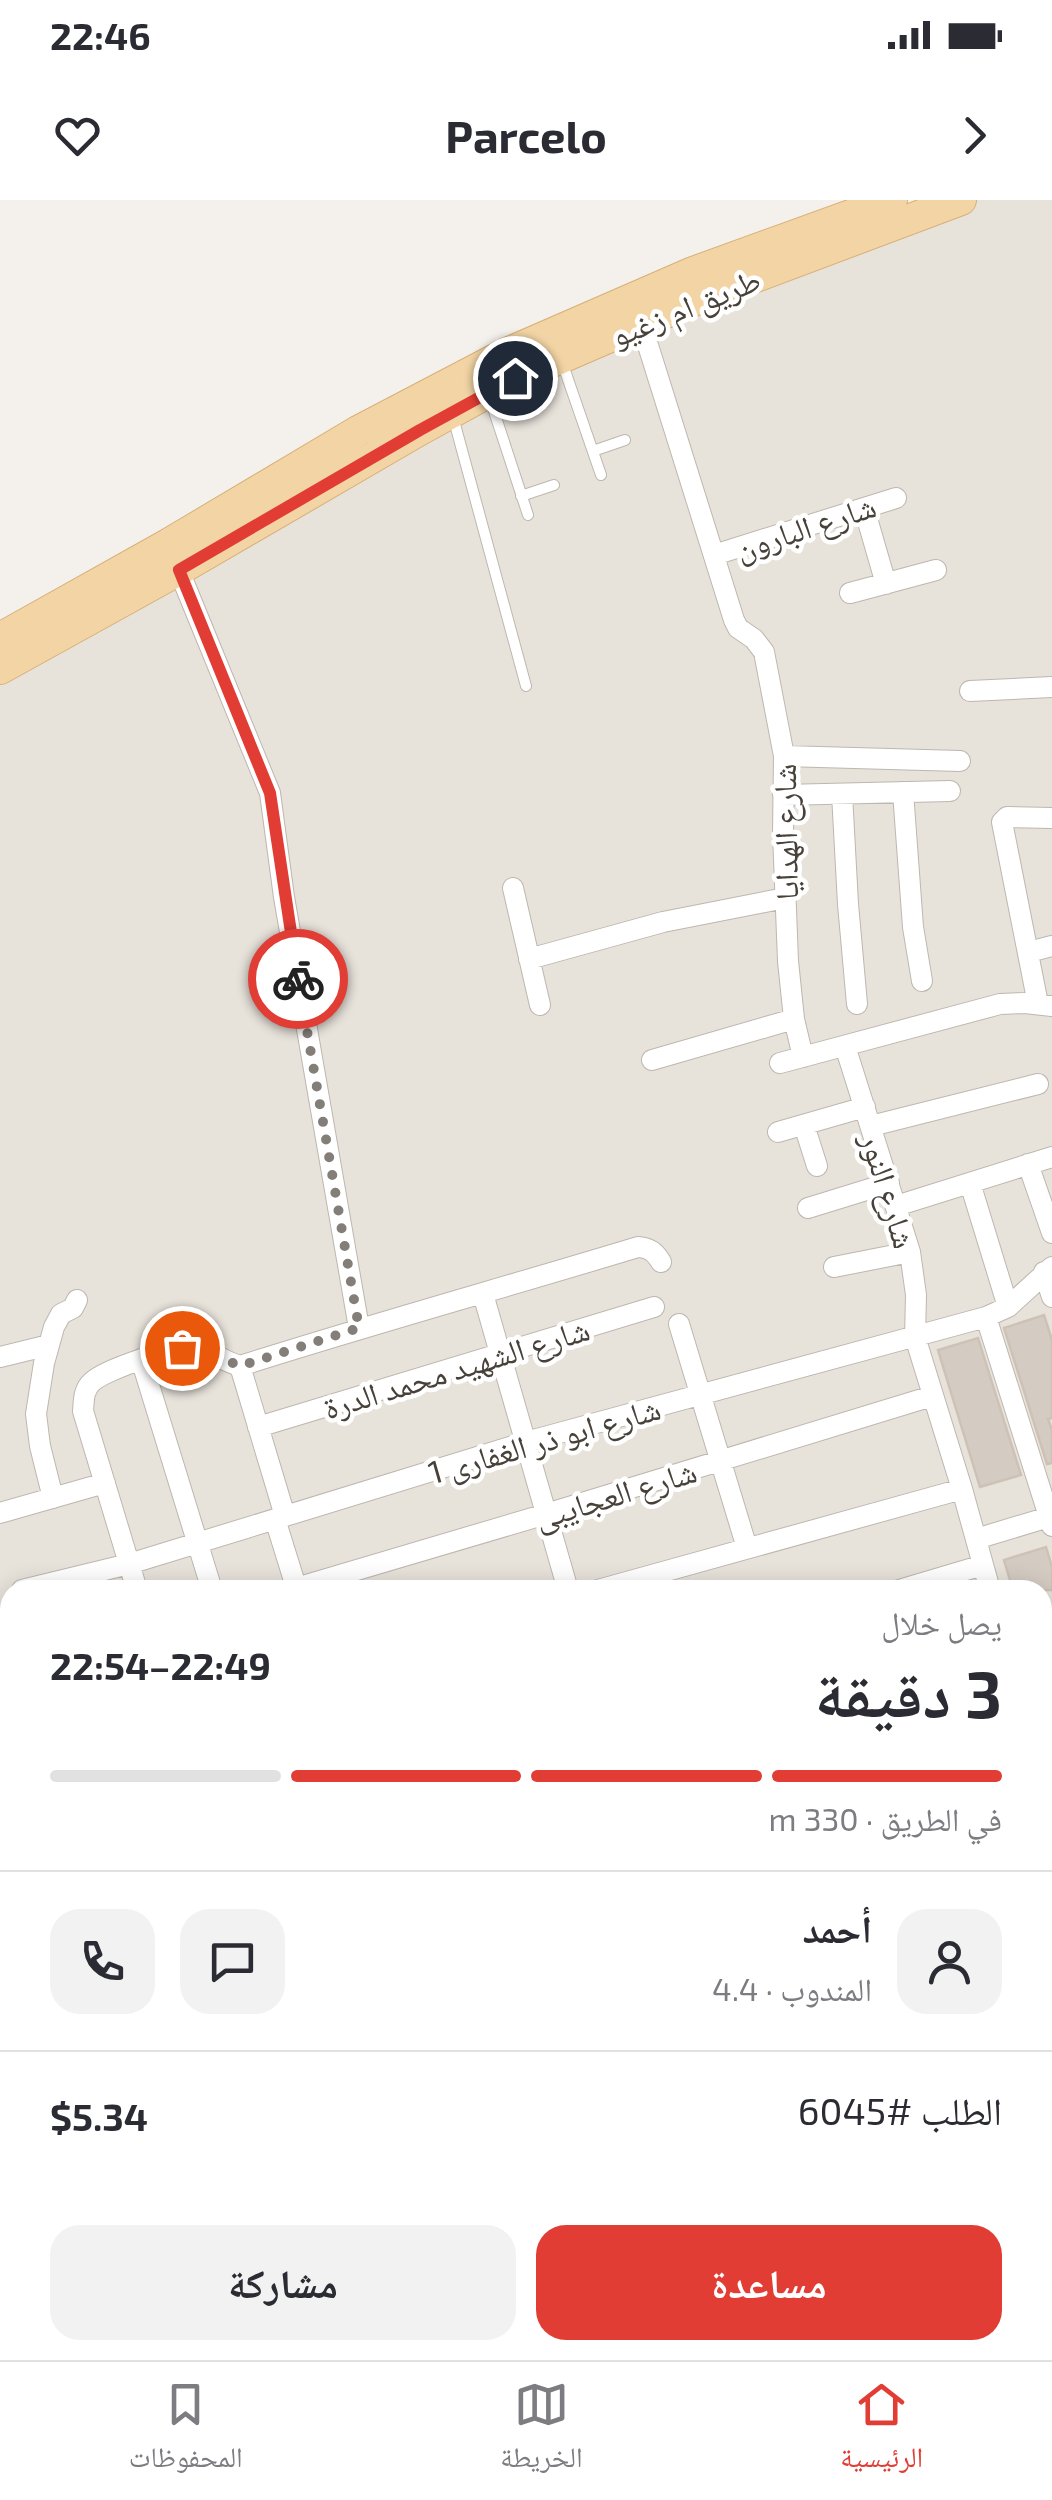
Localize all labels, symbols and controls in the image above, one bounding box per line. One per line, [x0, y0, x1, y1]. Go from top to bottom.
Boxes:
text: 22:46 [50, 12, 151, 58]
icon: heart [50, 108, 105, 163]
text: Parcelo [445, 108, 607, 162]
icon: forward [947, 108, 1002, 163]
street label: طريق ام زغيو [605, 259, 767, 357]
pin [473, 336, 558, 421]
icon: home [488, 351, 543, 406]
street label: شارع البارون [730, 485, 881, 569]
street label: شارع الهدايا [764, 763, 807, 901]
courier [248, 929, 348, 1029]
icon: bike [271, 952, 326, 1007]
street label: شارع النور [851, 1127, 926, 1253]
pin [140, 1306, 225, 1391]
street label: شارع الشهيد محمد الدرة [318, 1308, 594, 1428]
icon: bag [155, 1321, 210, 1376]
street label: شارع ابو ذر الغفارى 1 [424, 1388, 665, 1493]
street label: شارع العجايبى [529, 1450, 701, 1539]
text: يصل خلال [881, 1603, 1002, 1641]
text: 22:49–22:54 [50, 1642, 271, 1688]
text: 3 دقيقة [815, 1653, 1002, 1731]
text: في الطريق · 330 m [769, 1799, 1002, 1837]
text: أحمد [802, 1905, 872, 1951]
button: phone [50, 1909, 155, 2014]
button: chat [180, 1909, 285, 2014]
button: person [897, 1909, 1002, 2014]
text: المندوب · 4.4 [712, 1969, 872, 2007]
text: الطلب #6045 [798, 2087, 1002, 2133]
text: $5.34 [50, 2093, 148, 2139]
button: مشاركة [50, 2225, 516, 2340]
button: مساعدة [536, 2225, 1002, 2340]
tab: المحفوظات [129, 2377, 243, 2485]
tab: الخريطة [500, 2377, 583, 2485]
tab: الرئيسية [840, 2377, 923, 2485]

